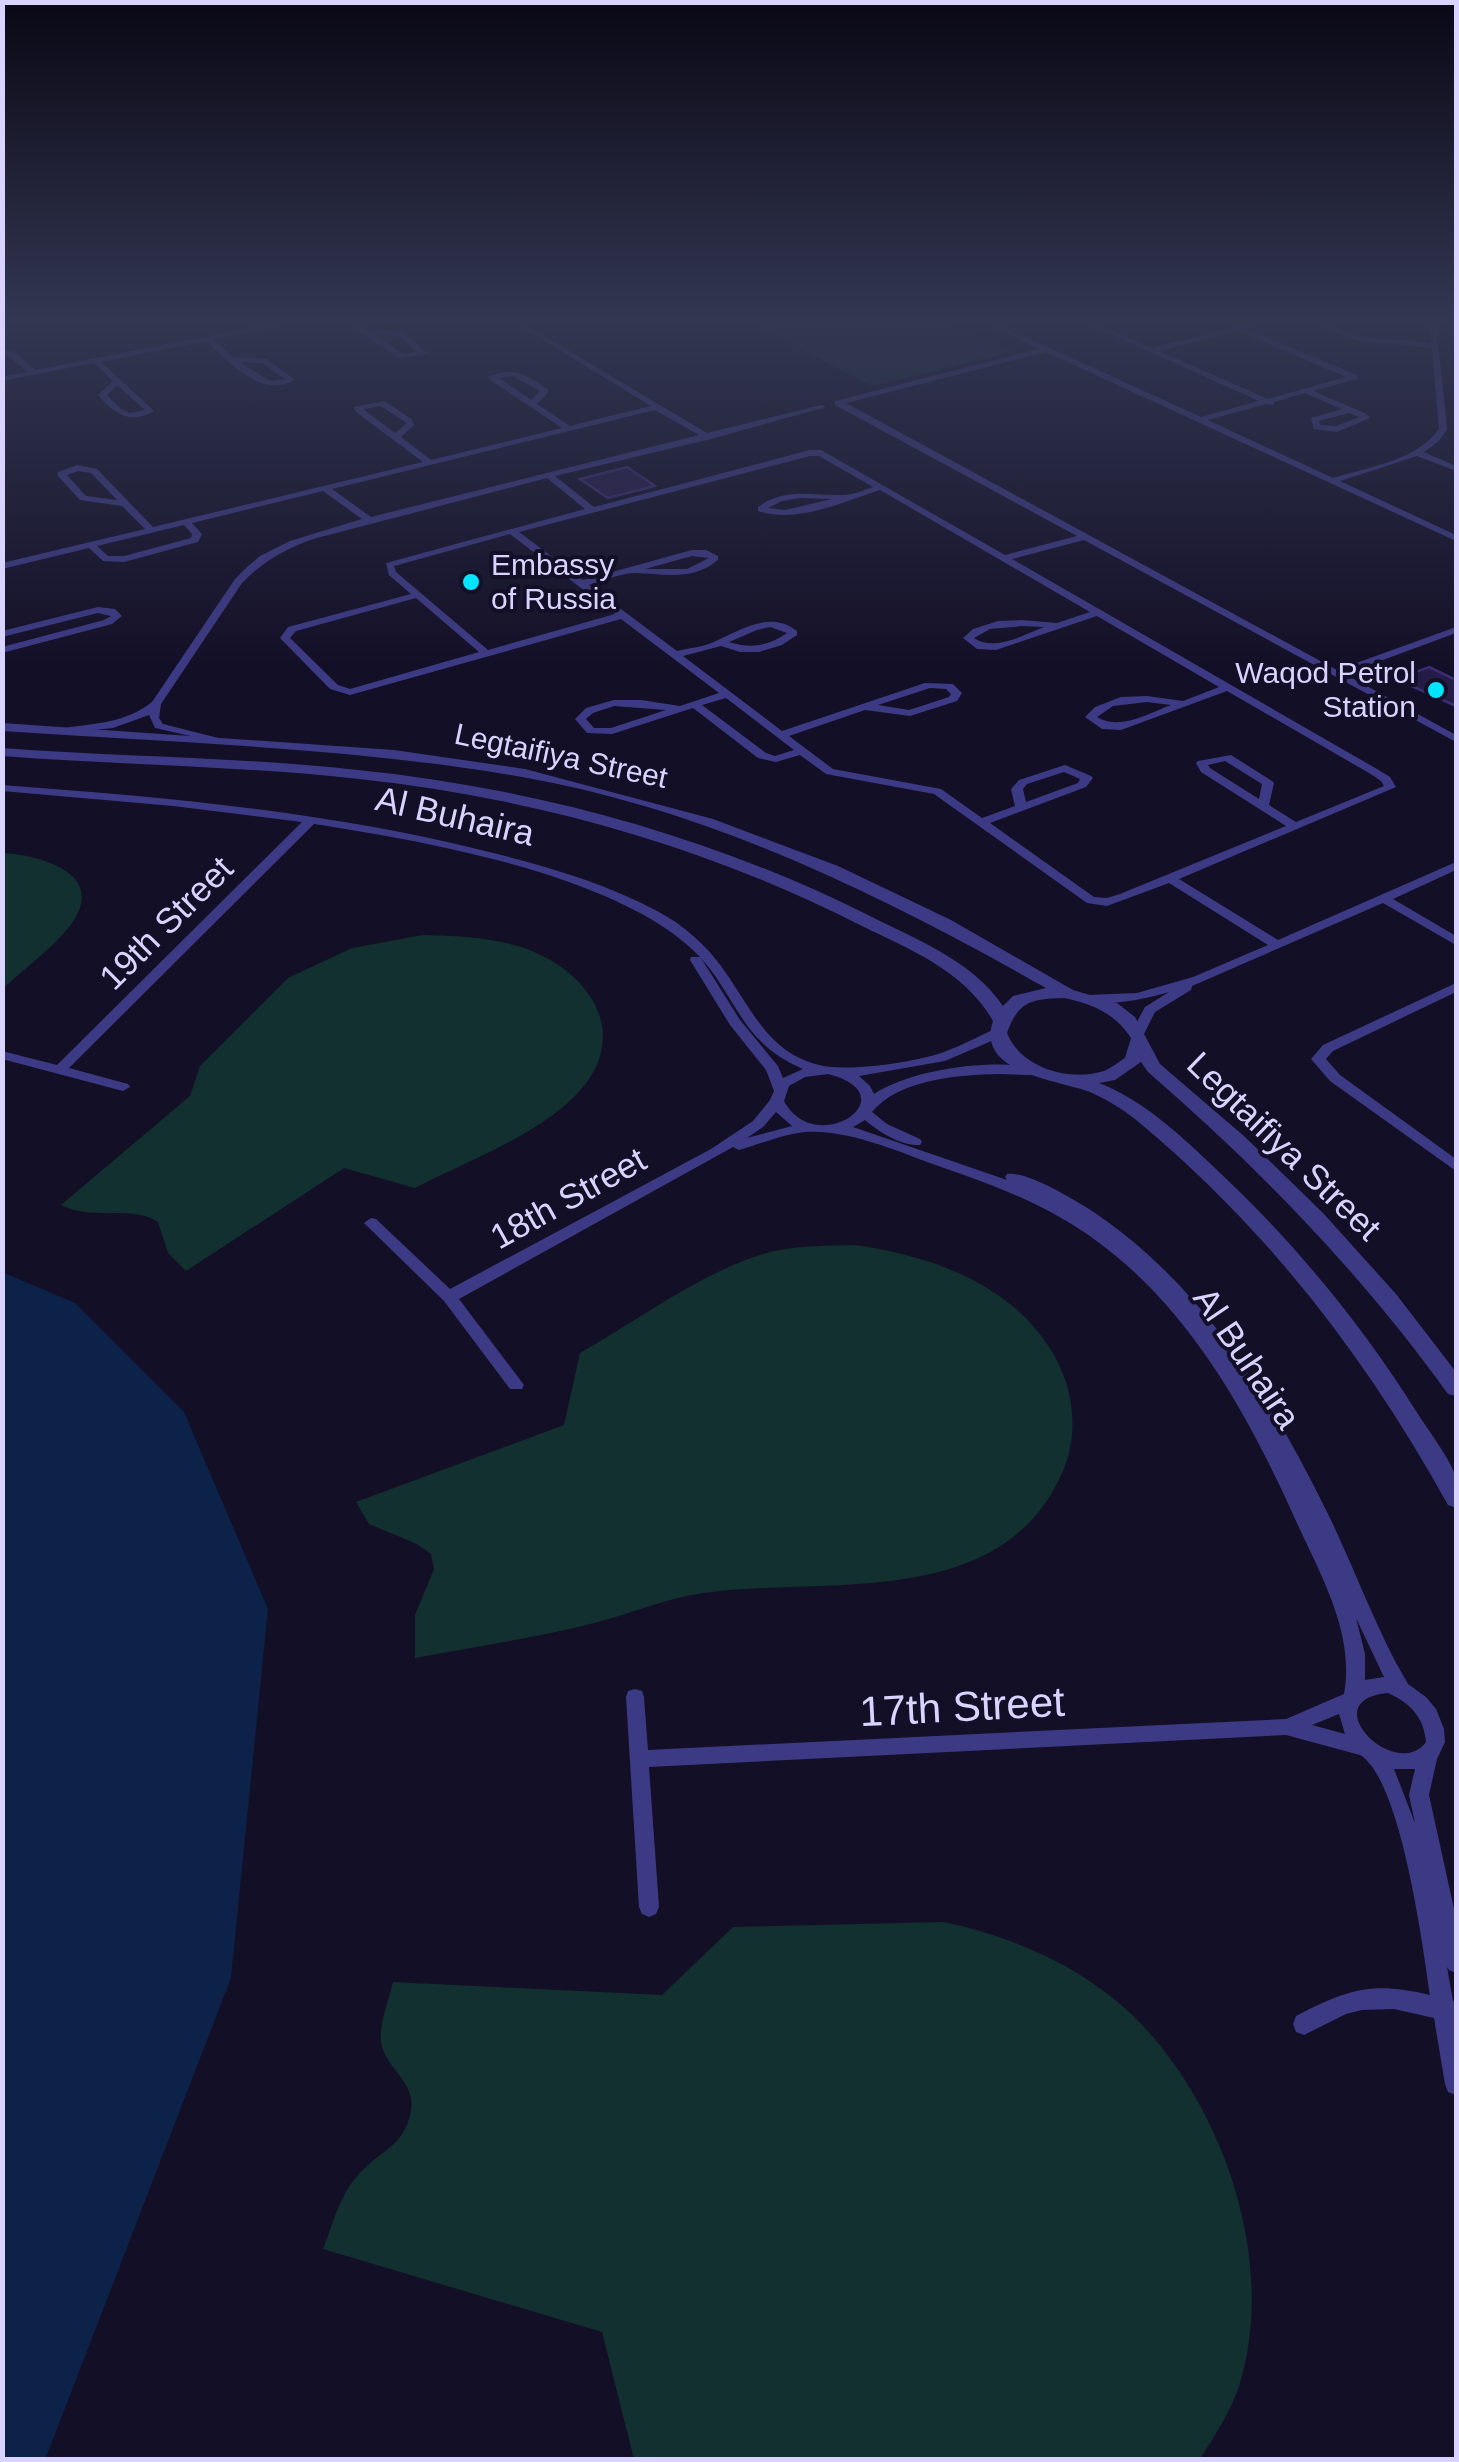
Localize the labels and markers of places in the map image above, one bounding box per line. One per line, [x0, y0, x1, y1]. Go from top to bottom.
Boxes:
place label: Embassy of Russia [491, 548, 616, 615]
marker: Embassy of Russia [460, 571, 482, 593]
place label: Waqod Petrol Station [1235, 656, 1416, 723]
marker: Waqod Petrol Station [1425, 679, 1447, 701]

